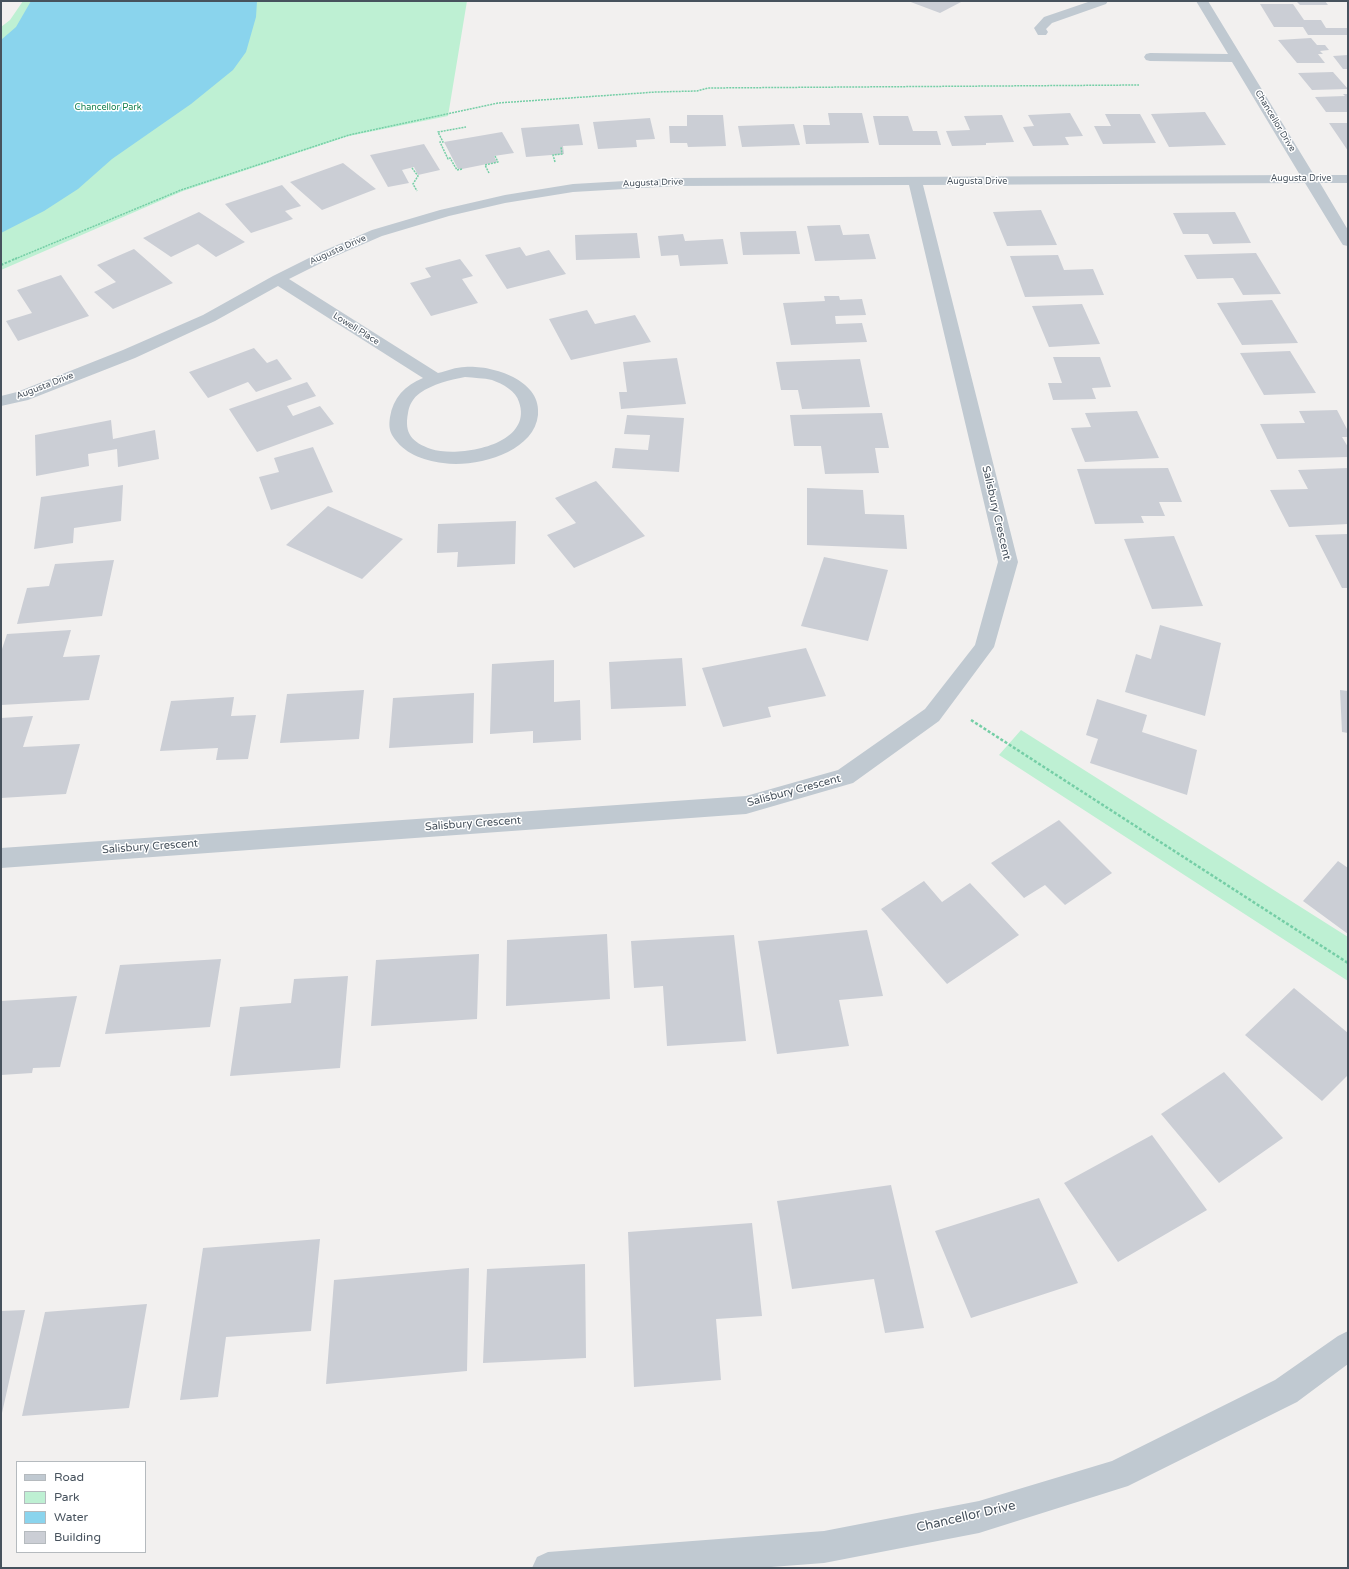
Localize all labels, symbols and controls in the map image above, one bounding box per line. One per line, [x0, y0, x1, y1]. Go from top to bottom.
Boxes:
street label: Chancellor Drive [1252, 88, 1298, 154]
park label: Chancellor Park [74, 103, 142, 113]
street label: Augusta Drive [1271, 174, 1331, 184]
street label: Augusta Drive [623, 177, 683, 189]
street label: Augusta Drive [947, 177, 1007, 187]
street label: Augusta Drive [308, 233, 368, 267]
street label: Lowell Place [331, 310, 381, 348]
street label: Augusta Drive [15, 370, 75, 402]
street label: Salisbury Crescent [979, 465, 1013, 561]
street label: Salisbury Crescent [746, 772, 842, 810]
street label: Salisbury Crescent [425, 814, 521, 834]
street label: Salisbury Crescent [102, 837, 198, 857]
legend [16, 1461, 146, 1553]
text: Road [54, 1470, 84, 1484]
text: Park [54, 1490, 80, 1504]
street label: Chancellor Drive [915, 1498, 1017, 1536]
text: Water [54, 1510, 88, 1524]
text: Building [54, 1530, 101, 1544]

